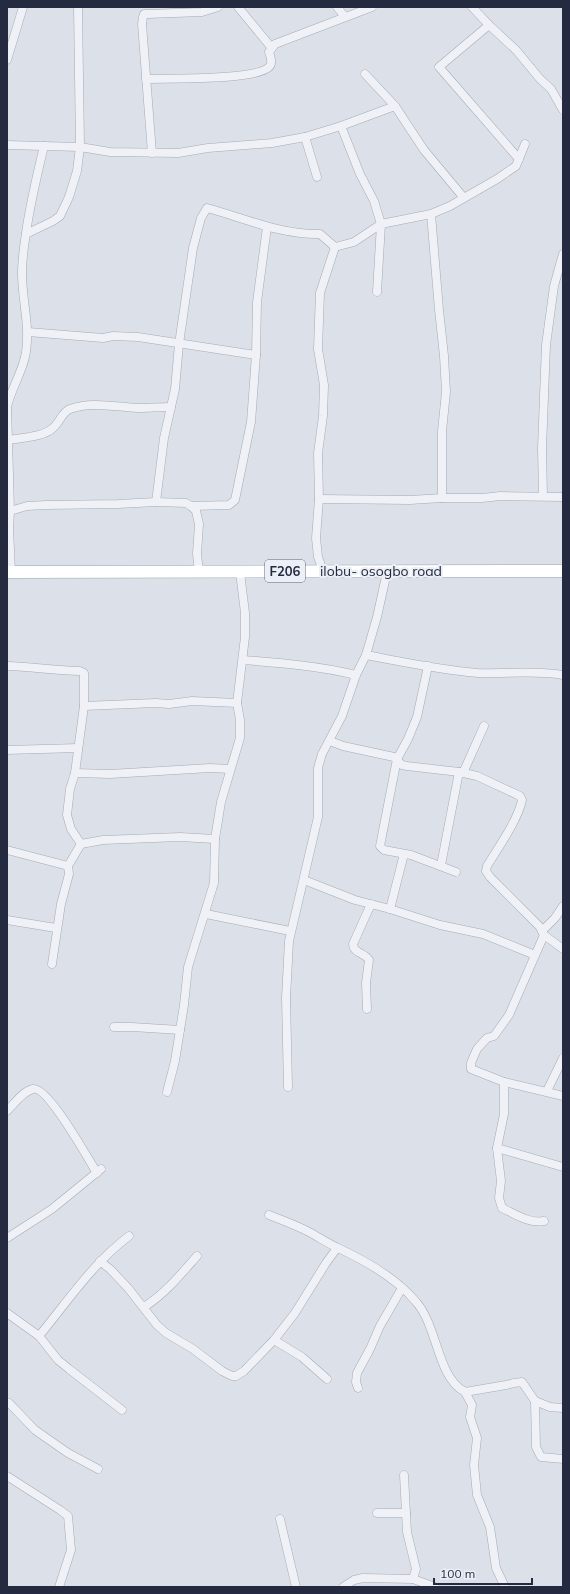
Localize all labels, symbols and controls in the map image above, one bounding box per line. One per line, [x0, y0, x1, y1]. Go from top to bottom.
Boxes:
road number: F206 [265, 560, 305, 582]
street label: ilobu- osogbo road [320, 562, 442, 580]
scale bar [434, 1560, 532, 1586]
text: 100 m [440, 1566, 475, 1581]

